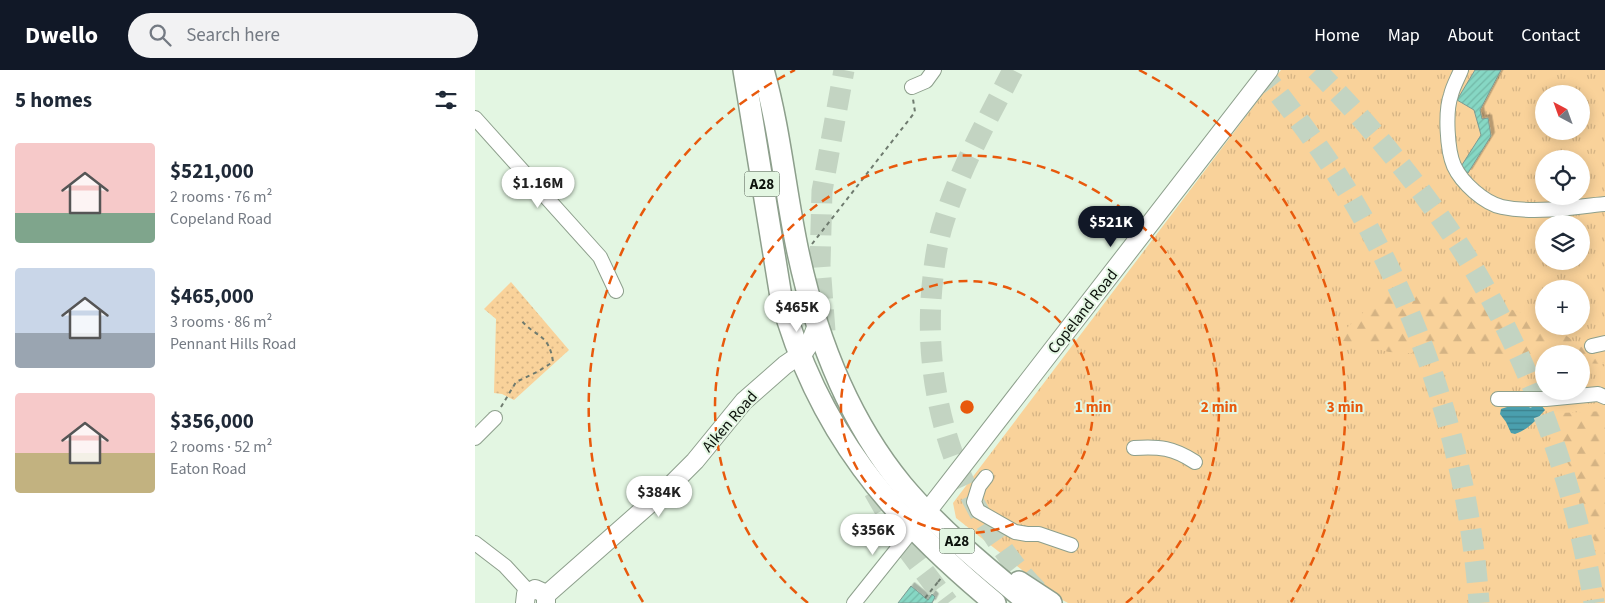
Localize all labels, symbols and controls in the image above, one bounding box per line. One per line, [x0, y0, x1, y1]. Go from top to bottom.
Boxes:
search box [128, 13, 478, 58]
text: Dwello [25, 18, 98, 53]
icon: search [146, 21, 174, 49]
text: Search here [186, 22, 280, 49]
text: Home [1314, 23, 1360, 48]
text: Map [1388, 23, 1420, 48]
text: About [1448, 23, 1493, 48]
text: Contact [1521, 23, 1580, 48]
text: 5 homes [15, 85, 92, 115]
north arrow [1535, 85, 1590, 140]
map controls [1535, 85, 1590, 400]
icon: filters [432, 86, 460, 114]
button: locate [1535, 150, 1590, 205]
text: $521,000 [170, 156, 254, 186]
icon: home [55, 163, 115, 223]
pin: $1.16M [497, 166, 579, 209]
text: $1.16M [513, 172, 563, 194]
road number: A28 [745, 172, 779, 196]
text: 2 rooms · 76 m² [170, 186, 272, 208]
pin: $521K [1076, 206, 1146, 248]
text: Copeland Road [170, 208, 272, 230]
text: $521K [1089, 211, 1133, 233]
button: layers [1535, 215, 1590, 270]
street label: Copeland Road [1043, 265, 1123, 359]
button: + [1535, 280, 1590, 335]
text: $465,000 [170, 281, 254, 311]
icon: home [55, 288, 115, 348]
pin: $465K [762, 290, 832, 333]
text: $465K [775, 296, 819, 318]
text: 3 rooms · 86 m² [170, 311, 272, 333]
text: Pennant Hills Road [170, 333, 296, 355]
button: − [1535, 345, 1590, 400]
street label: Aiken Road [697, 386, 762, 457]
text: 1 min [1075, 397, 1111, 418]
text: 2 min [1201, 397, 1237, 418]
text: 3 min [1327, 397, 1363, 418]
centre of rings [958, 398, 976, 416]
text: $356,000 [170, 406, 254, 436]
icon: home [55, 413, 115, 473]
text: 2 rooms · 52 m² [170, 436, 272, 458]
text: Eaton Road [170, 458, 246, 480]
pin: $384K [624, 476, 694, 518]
text: $384K [637, 481, 681, 503]
pin: $356K [838, 514, 908, 556]
text: $356K [851, 519, 895, 541]
road number: A28 [939, 528, 975, 554]

